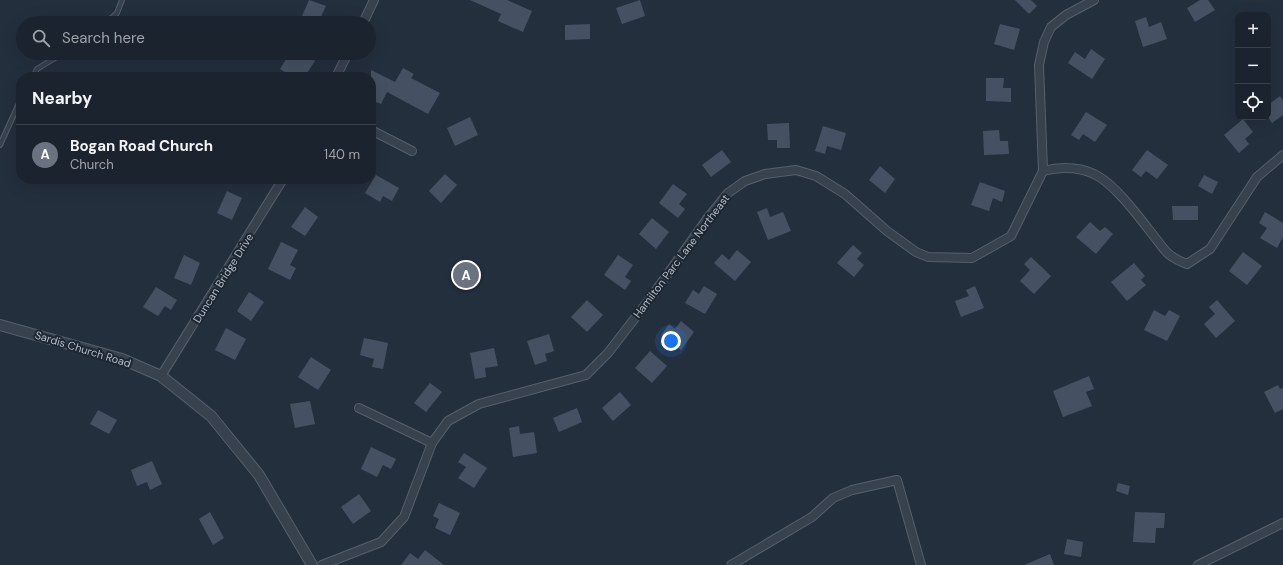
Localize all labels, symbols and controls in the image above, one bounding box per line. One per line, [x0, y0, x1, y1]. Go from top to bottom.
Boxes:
map controls [1235, 12, 1271, 120]
button: + [1235, 12, 1271, 48]
search box [16, 16, 376, 60]
icon: search [30, 27, 52, 49]
text: Search here [62, 28, 145, 48]
button: − [1235, 48, 1271, 84]
button: locate [1235, 84, 1271, 120]
text: Nearby [32, 87, 92, 109]
text: Bogan Road Church [70, 136, 213, 156]
text: A [40, 146, 50, 163]
text: 140 m [324, 146, 360, 163]
text: Church [70, 156, 114, 173]
street label: Hamilton Parc Lane Northeast [630, 191, 732, 321]
street label: Duncan Bridge Drive [190, 231, 256, 325]
pin: A [453, 260, 479, 290]
street label: Sardis Church Road [33, 328, 133, 370]
your location [661, 331, 681, 351]

